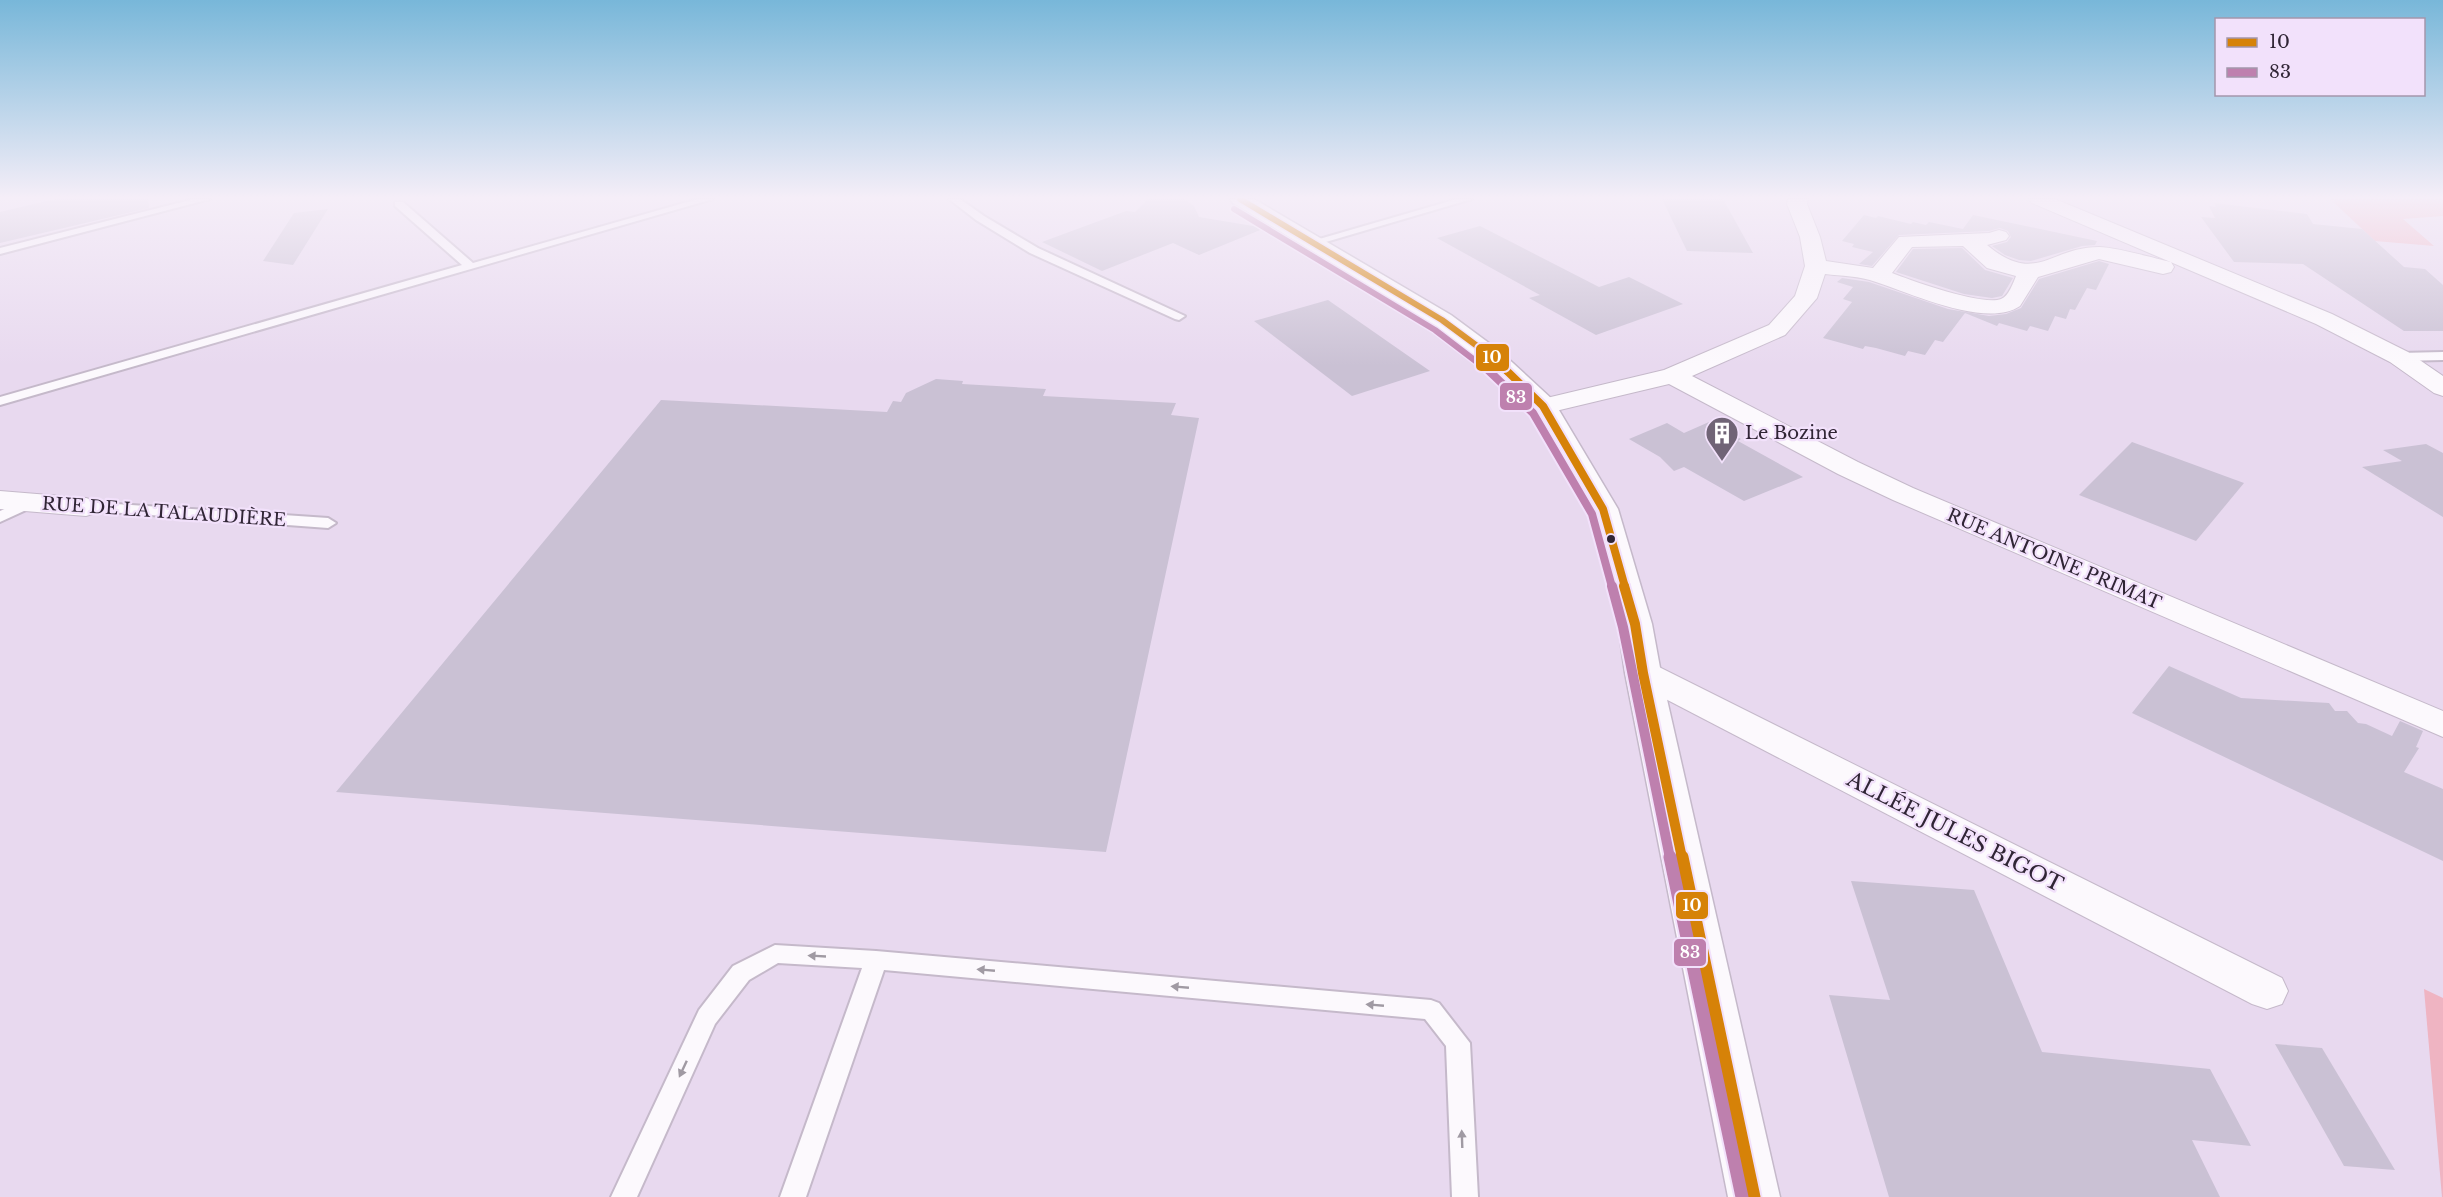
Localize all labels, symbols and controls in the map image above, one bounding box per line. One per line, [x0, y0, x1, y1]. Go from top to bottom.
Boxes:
legend [2215, 18, 2425, 96]
text: 10 [2269, 31, 2290, 53]
text: 83 [2269, 61, 2291, 83]
line badge: 10 [1475, 343, 1510, 372]
text: 10 [1482, 347, 1502, 367]
line badge: 83 [1499, 382, 1533, 411]
text: 83 [1506, 387, 1526, 407]
building icon: Le Bozine [1704, 415, 1740, 462]
place label: Le Bozine [1745, 422, 1838, 444]
street label: RUE DE LA TALAUDIÈRE [41, 491, 287, 532]
street label: RUE ANTOINE PRIMAT [1944, 504, 2165, 614]
unlabelled marker [1605, 533, 1617, 545]
street label: ALLÉE JULES BIGOT [1842, 766, 2067, 898]
line badge: 10 [1675, 891, 1709, 920]
text: 10 [1682, 895, 1702, 915]
line badge: 83 [1673, 938, 1707, 967]
text: 83 [1680, 942, 1700, 962]
one-way arrow [808, 952, 827, 961]
one-way arrow [977, 965, 996, 975]
one-way arrow [1171, 982, 1190, 992]
one-way arrow [1365, 1000, 1384, 1010]
one-way arrow [679, 1061, 688, 1078]
one-way arrow [1458, 1129, 1467, 1148]

